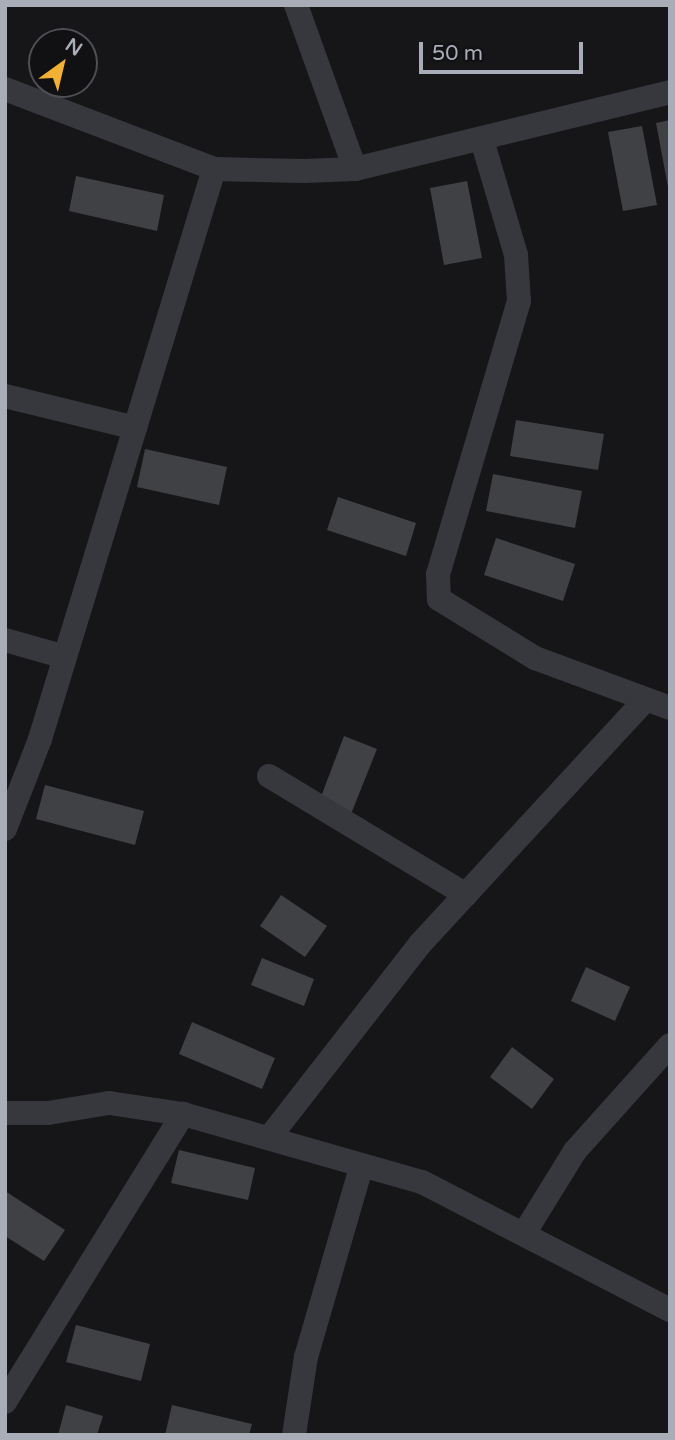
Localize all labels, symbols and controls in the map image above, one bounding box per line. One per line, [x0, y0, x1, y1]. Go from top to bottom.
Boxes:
north arrow [28, 28, 98, 98]
scale bar [423, 28, 588, 72]
text: N [61, 34, 86, 61]
text: 50 m [432, 41, 483, 66]

